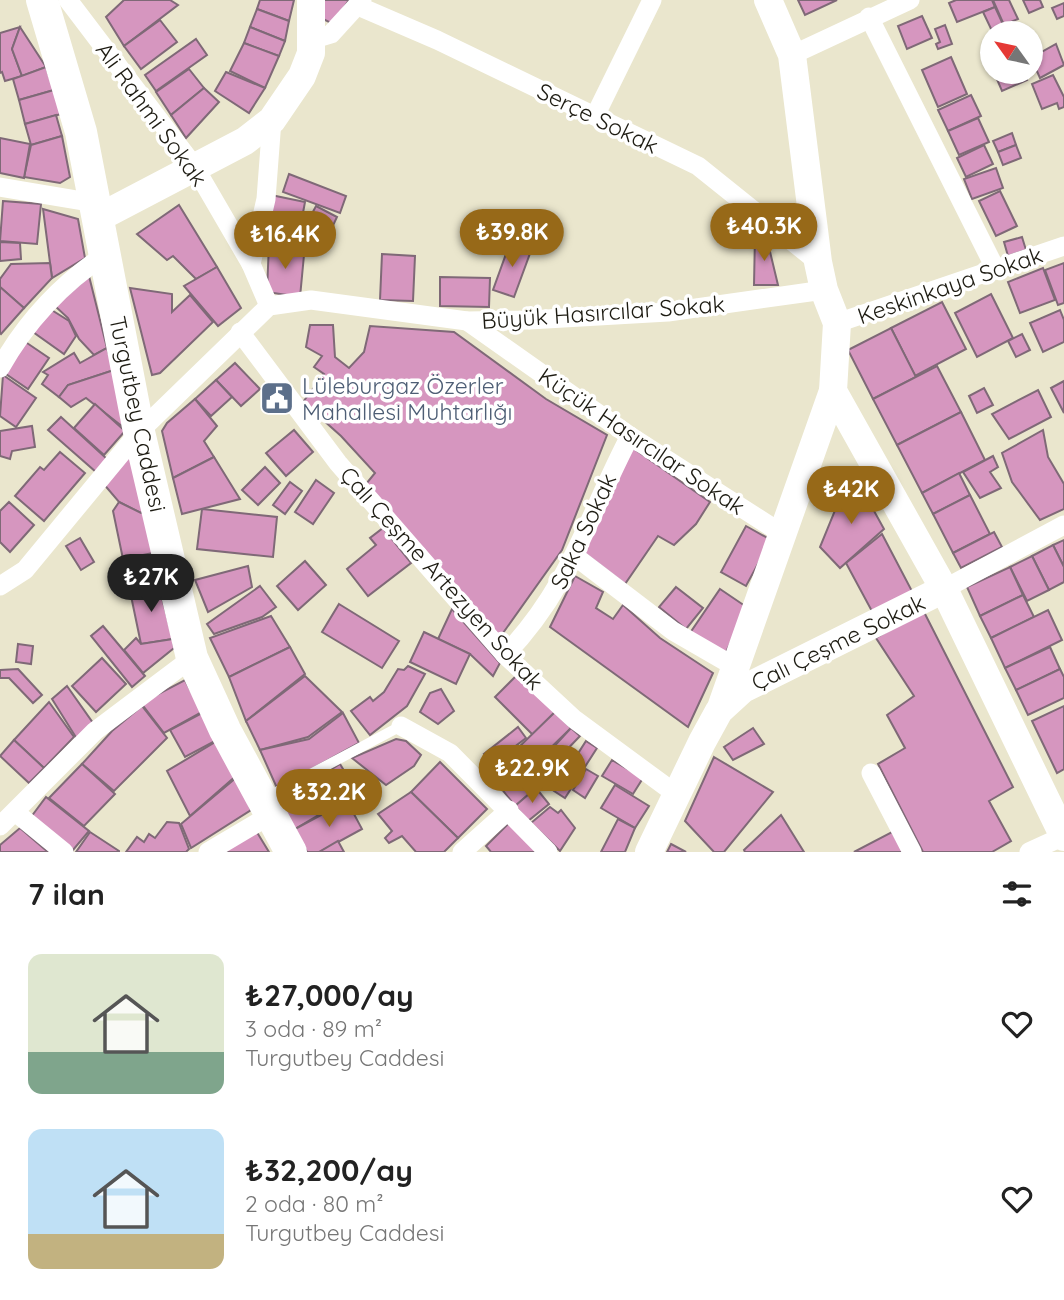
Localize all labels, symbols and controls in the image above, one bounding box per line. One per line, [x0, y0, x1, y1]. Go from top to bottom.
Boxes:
north arrow [980, 21, 1043, 84]
map controls [980, 21, 1043, 84]
street label: Ali Rahmi Sokak [90, 36, 214, 192]
street label: Serçe Sokak [533, 76, 663, 160]
pin: ₺40.3K [707, 204, 821, 263]
pin: ₺39.8K [455, 210, 569, 269]
text: ₺40.3K [726, 211, 802, 240]
pin: ₺16.4K [228, 212, 342, 271]
text: ₺39.8K [476, 217, 548, 246]
text: ₺16.4K [250, 219, 320, 248]
street label: Keskinkaya Sokak [854, 240, 1046, 330]
street label: Büyük Hasırcılar Sokak [480, 289, 726, 335]
street label: Turgutbey Caddesi [103, 313, 173, 515]
street label: Küçük Hasırcılar Sokak [533, 361, 751, 521]
place label: Lüleburgaz Özerler Mahallesi Muhtarlığı [302, 371, 513, 426]
public building icon: Lüleburgaz Özerler Mahallesi Muhtarlığı [258, 379, 296, 417]
street label: Çalı Çeşme Artezyen Sokak [334, 460, 550, 696]
pin: ₺42K [810, 466, 892, 526]
street label: Saka Sokak [544, 468, 622, 594]
text: ₺42K [823, 474, 879, 503]
pin: ₺27K [110, 554, 192, 614]
text: ₺27K [123, 562, 179, 591]
street label: Çalı Çeşme Sokak [746, 587, 930, 697]
pin: ₺22.9K [475, 746, 589, 805]
text: ₺22.9K [495, 753, 569, 782]
pin: ₺32.2K [272, 770, 386, 829]
text: ₺32.2K [292, 777, 366, 806]
text: 7 ilan [28, 875, 105, 913]
icon: filters [998, 875, 1036, 913]
text: ₺27,000/ay [245, 976, 414, 1014]
icon: home [84, 982, 168, 1066]
icon: heart [998, 1005, 1036, 1043]
text: 3 oda · 89 m² [245, 1014, 382, 1043]
text: Turgutbey Caddesi [245, 1043, 444, 1072]
text: ₺32,200/ay [245, 1151, 413, 1189]
icon: home [84, 1157, 168, 1241]
icon: heart [998, 1180, 1036, 1218]
text: 2 oda · 80 m² [245, 1189, 383, 1218]
text: Turgutbey Caddesi [245, 1218, 444, 1247]

